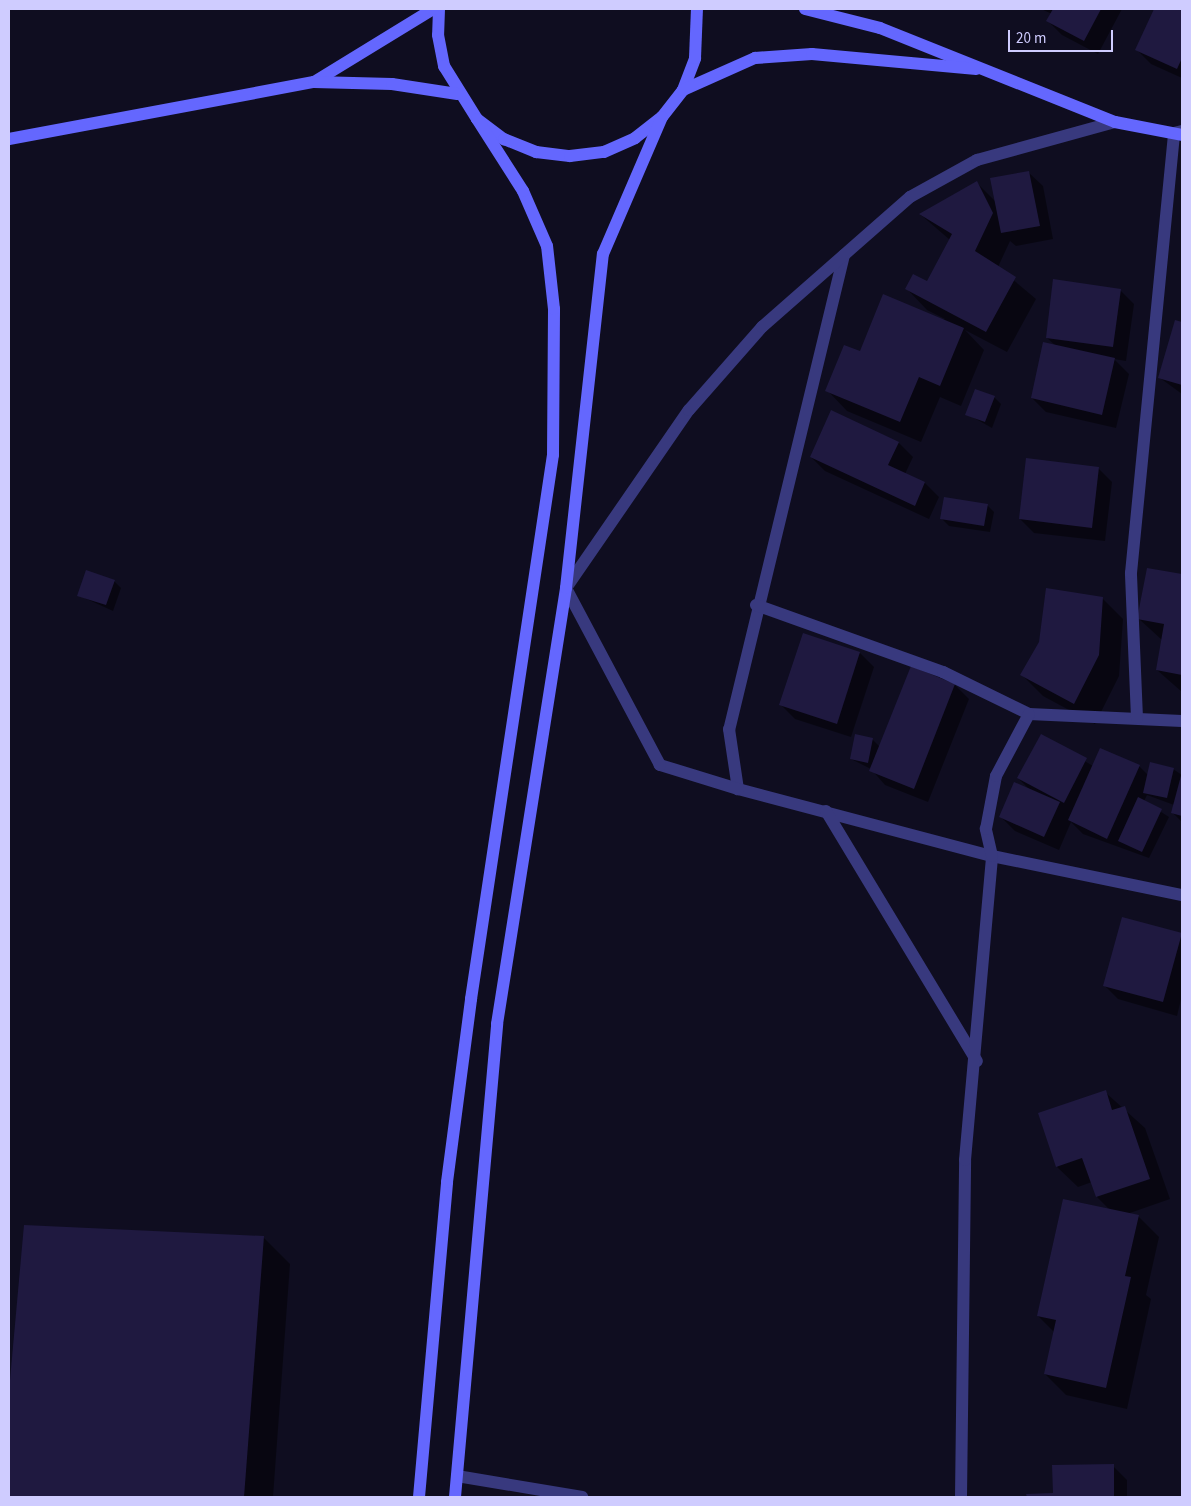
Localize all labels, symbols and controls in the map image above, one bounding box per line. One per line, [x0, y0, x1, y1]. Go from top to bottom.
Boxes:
scale bar [1011, 20, 1116, 52]
text: 20 m [1016, 28, 1046, 49]

